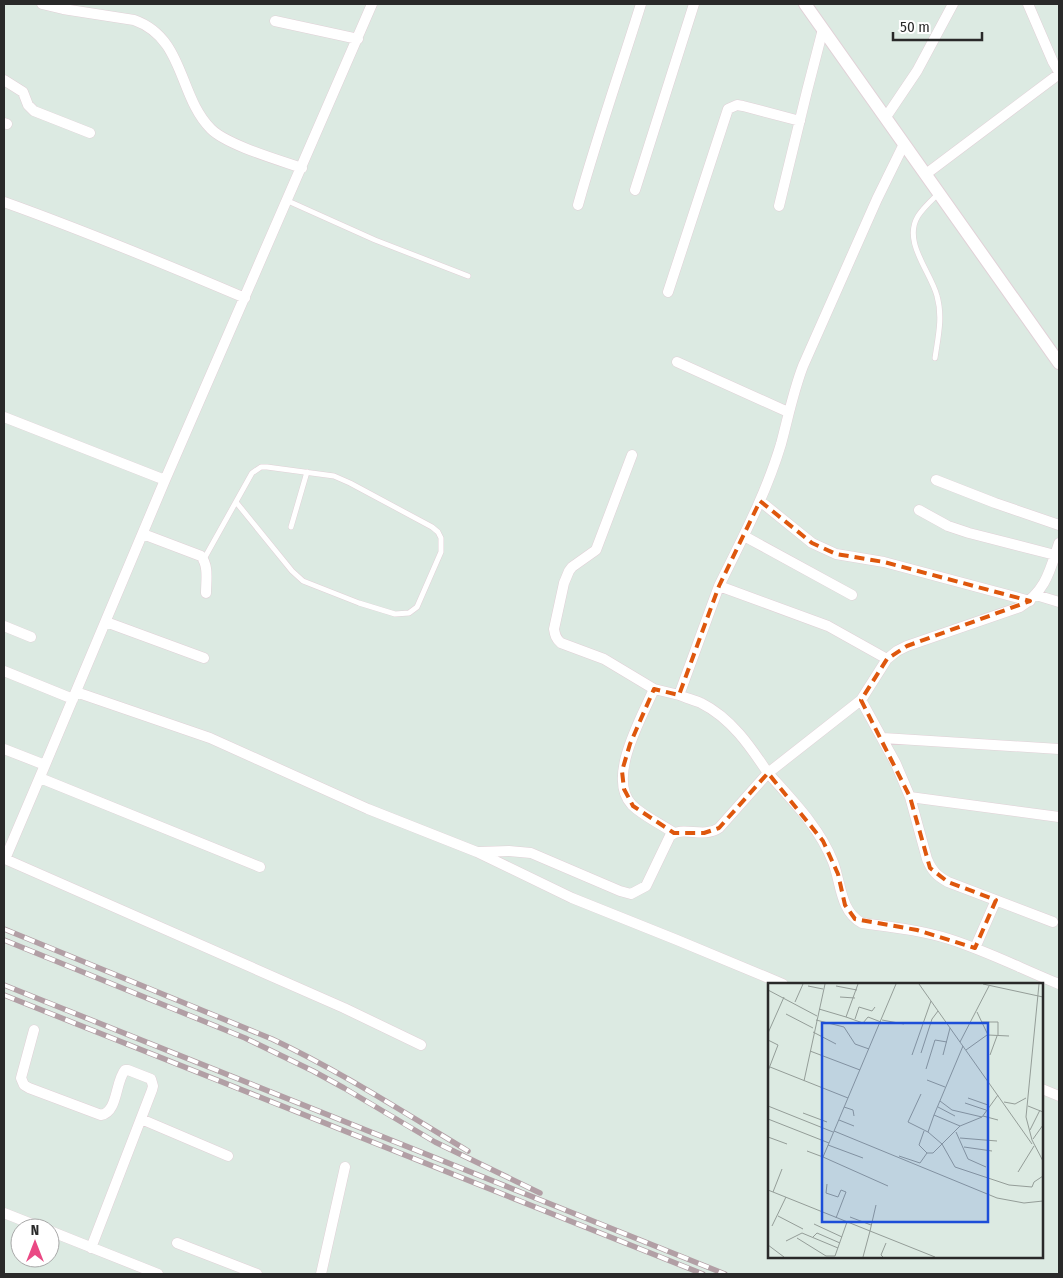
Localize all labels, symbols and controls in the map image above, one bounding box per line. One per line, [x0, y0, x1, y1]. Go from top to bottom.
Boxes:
scale bar [893, 10, 982, 42]
text: 50 m [900, 18, 930, 36]
inset map [768, 983, 1043, 1258]
north arrow [10, 1218, 60, 1268]
text: N [31, 1222, 39, 1239]

